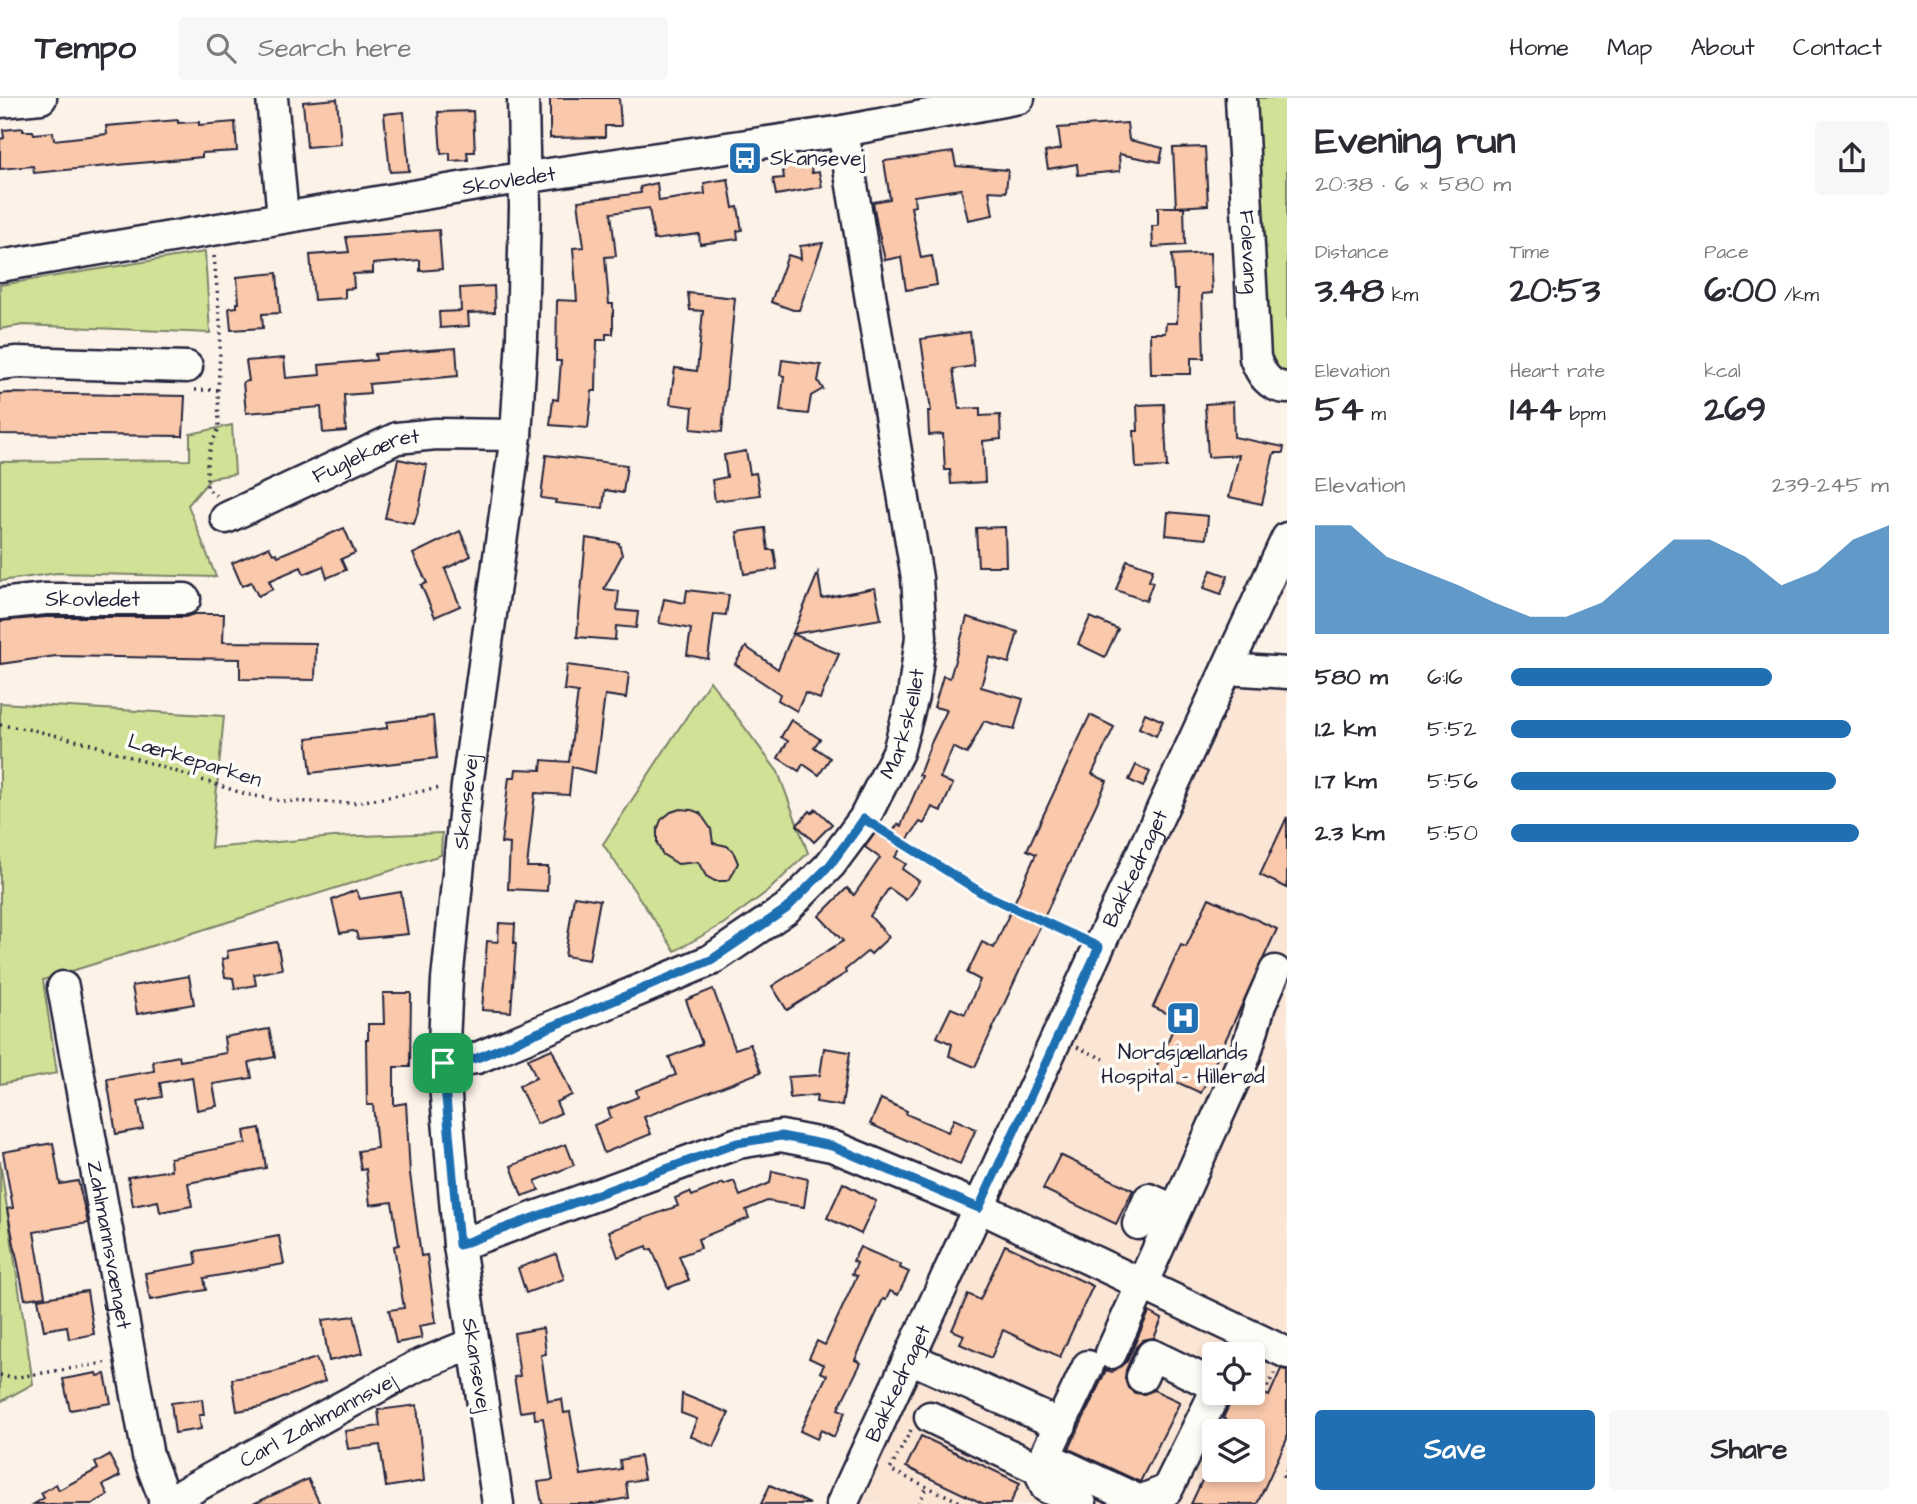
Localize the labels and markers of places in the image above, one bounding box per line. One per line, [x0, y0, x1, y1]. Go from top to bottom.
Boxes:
bus stop icon: Skansevej [726, 139, 764, 177]
place label: Skansevej [770, 144, 866, 173]
hospital icon: Nordsjællands Hospital - Hillerød [1164, 999, 1202, 1037]
pin [413, 1033, 473, 1093]
place label: Nordsjællands Hospital - Hillerød [1101, 1038, 1265, 1092]

